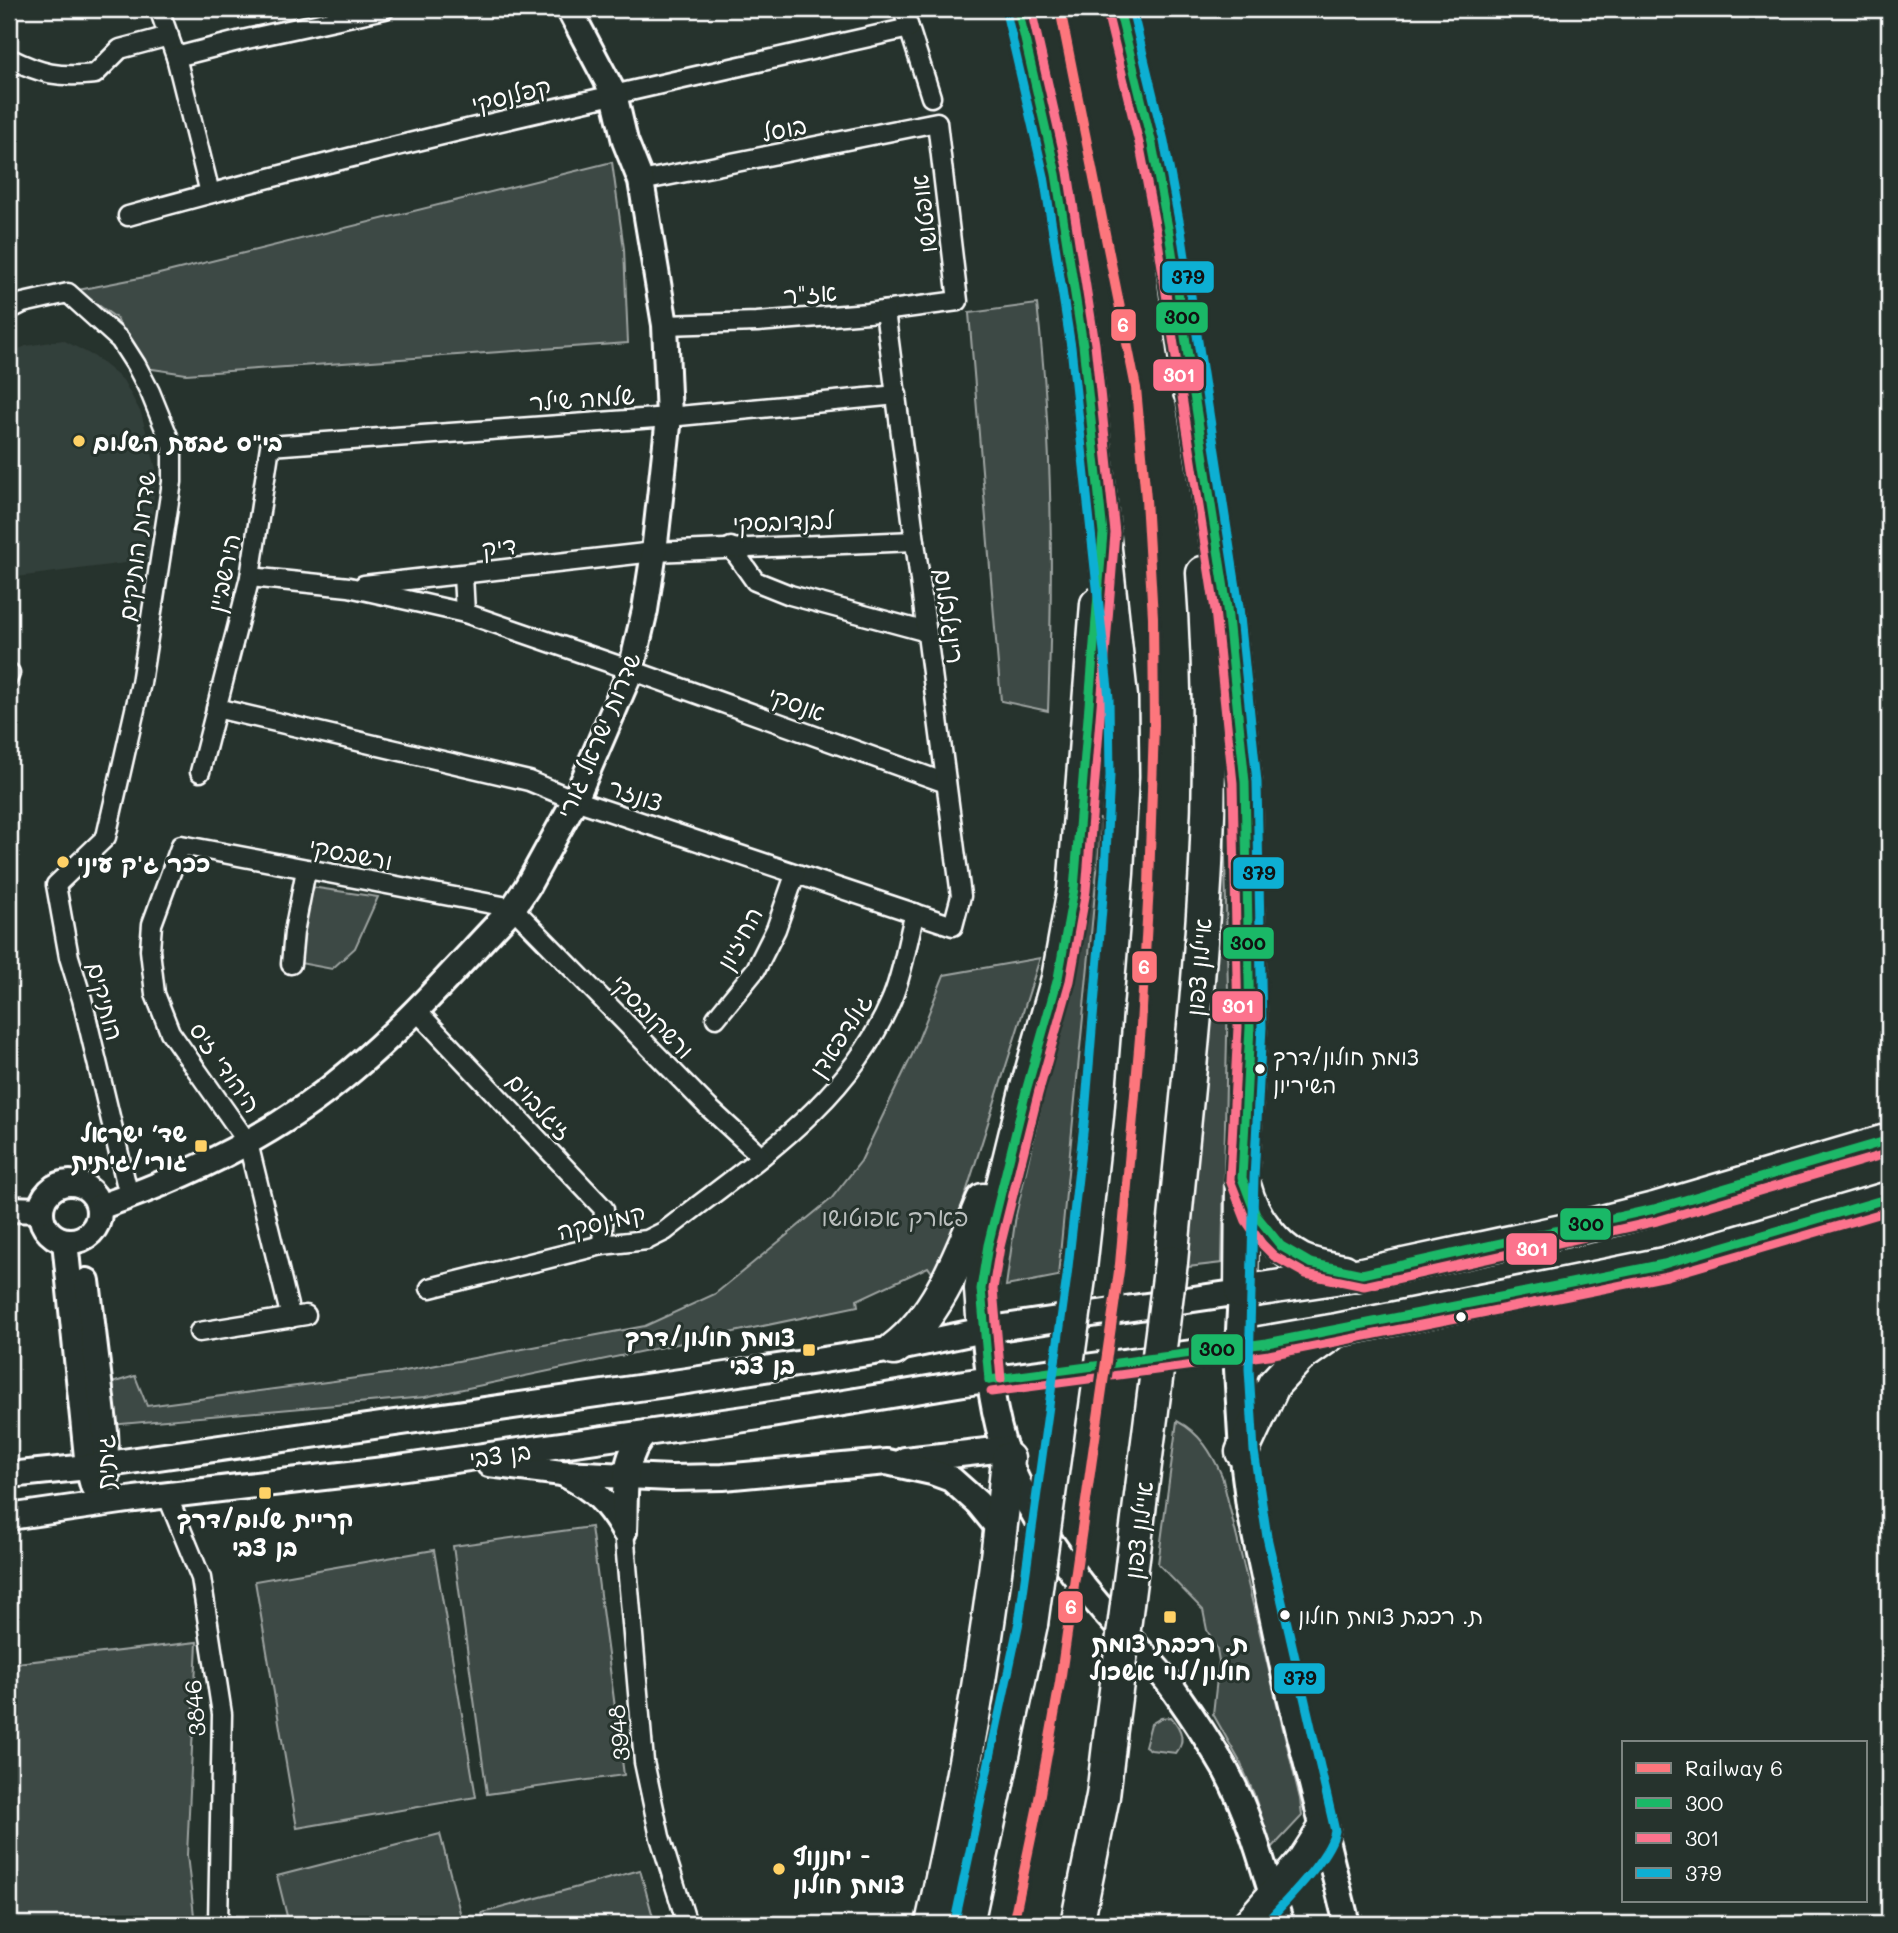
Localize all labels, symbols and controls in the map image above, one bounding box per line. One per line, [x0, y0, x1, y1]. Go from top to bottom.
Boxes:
street label: קפלנסקי [468, 69, 554, 119]
street label: בוסל [759, 108, 809, 148]
street label: אופטושו [903, 173, 943, 255]
line badge: 379 [1161, 260, 1215, 294]
text: 379 [1171, 264, 1205, 289]
street label: אז"ר [782, 276, 838, 310]
line badge: 300 [1155, 301, 1209, 334]
text: 300 [1164, 304, 1200, 329]
line badge: 6 [1110, 308, 1137, 342]
text: 6 [1117, 312, 1129, 337]
line badge: 301 [1152, 358, 1205, 392]
text: 301 [1163, 362, 1195, 387]
street label: שלמה שילר [528, 379, 636, 417]
place label: בי"ס גבעת השלום [93, 426, 283, 457]
marker: בי"ס גבעת השלום [71, 433, 87, 449]
street label: שדרות הותיקים [110, 469, 162, 623]
street label: לבנדובסקי [732, 504, 836, 538]
street label: דיק [480, 528, 518, 565]
street label: הירשביין [200, 531, 246, 615]
street label: רינגלבלום [928, 566, 972, 666]
street label: שדרות ישראל גורי [549, 647, 647, 823]
street label: אנסקי [764, 678, 830, 728]
street label: צונזר [605, 770, 667, 818]
street label: ורשבסקי [306, 830, 396, 876]
place label: ככר ג'ק עיני [77, 847, 210, 878]
marker: ככר ג'ק עיני [55, 854, 71, 870]
line badge: 379 [1232, 856, 1285, 890]
text: 379 [1242, 860, 1276, 885]
street label: החיזיון [709, 901, 769, 975]
street label: איילון צפון [1178, 917, 1219, 1017]
line badge: 300 [1222, 926, 1275, 960]
text: 300 [1230, 930, 1266, 955]
line badge: 6 [1131, 950, 1158, 984]
text: 6 [1138, 954, 1150, 979]
street label: הותיקים [81, 958, 131, 1044]
street label: ורשקובסקי [604, 967, 701, 1066]
street label: גולדפאדן [801, 987, 879, 1083]
line badge: 301 [1211, 990, 1264, 1023]
text: 301 [1222, 993, 1254, 1018]
street label: היהודי זיס [183, 1015, 269, 1119]
place label: צומת חולון/דרך השיריון [1273, 1042, 1419, 1099]
marker: צומת חולון/דרך השיריון [1253, 1062, 1267, 1076]
street label: זיגלבוים [501, 1065, 579, 1147]
place label: שד׳ ישראל גורי/גיתית [71, 1117, 187, 1176]
marker: שד׳ ישראל גורי/גיתית [193, 1138, 209, 1154]
street label: קמינסקה [554, 1196, 648, 1246]
park label: פארק אפוטושו [821, 1201, 969, 1232]
line badge: 300 [1559, 1207, 1612, 1241]
text: 300 [1568, 1211, 1604, 1236]
line badge: 301 [1505, 1232, 1558, 1266]
text: 301 [1516, 1236, 1548, 1261]
unlabelled marker [1454, 1310, 1468, 1324]
place label: צומת חולון/דרך בן צבי [625, 1321, 795, 1380]
line badge: 300 [1190, 1333, 1244, 1366]
text: 300 [1199, 1336, 1235, 1361]
marker: צומת חולון/דרך בן צבי [801, 1342, 817, 1358]
street label: גיתית [89, 1434, 120, 1490]
street label: בן צבי [467, 1434, 533, 1474]
street label: איילון צפון [1117, 1479, 1160, 1581]
marker: קריית שלום/דרך בן צבי [257, 1485, 273, 1501]
place label: קריית שלום/דרך בן צבי [177, 1503, 353, 1562]
line badge: 6 [1057, 1590, 1084, 1624]
text: 6 [1065, 1594, 1077, 1619]
place label: ת. רכבת צומת חולון [1298, 1601, 1483, 1630]
marker: ת. רכבת צומת חולון [1278, 1608, 1292, 1622]
marker: ת. רכבת צומת חולון/לוי אשכול [1162, 1609, 1178, 1625]
place label: ת. רכבת צומת חולון/לוי אשכול [1089, 1627, 1251, 1686]
line badge: 379 [1273, 1662, 1326, 1695]
text: 379 [1283, 1665, 1317, 1690]
street label: 3846 [176, 1678, 212, 1738]
street label: 3948 [600, 1703, 636, 1763]
legend [1622, 1741, 1867, 1902]
text: Railway 6 [1685, 1754, 1783, 1781]
text: 300 [1685, 1789, 1723, 1816]
text: 301 [1685, 1824, 1720, 1851]
place label: יחננוף - צומת חולון [793, 1840, 905, 1899]
text: 379 [1685, 1859, 1721, 1886]
marker: יחננוף - צומת חולון [771, 1861, 787, 1877]

